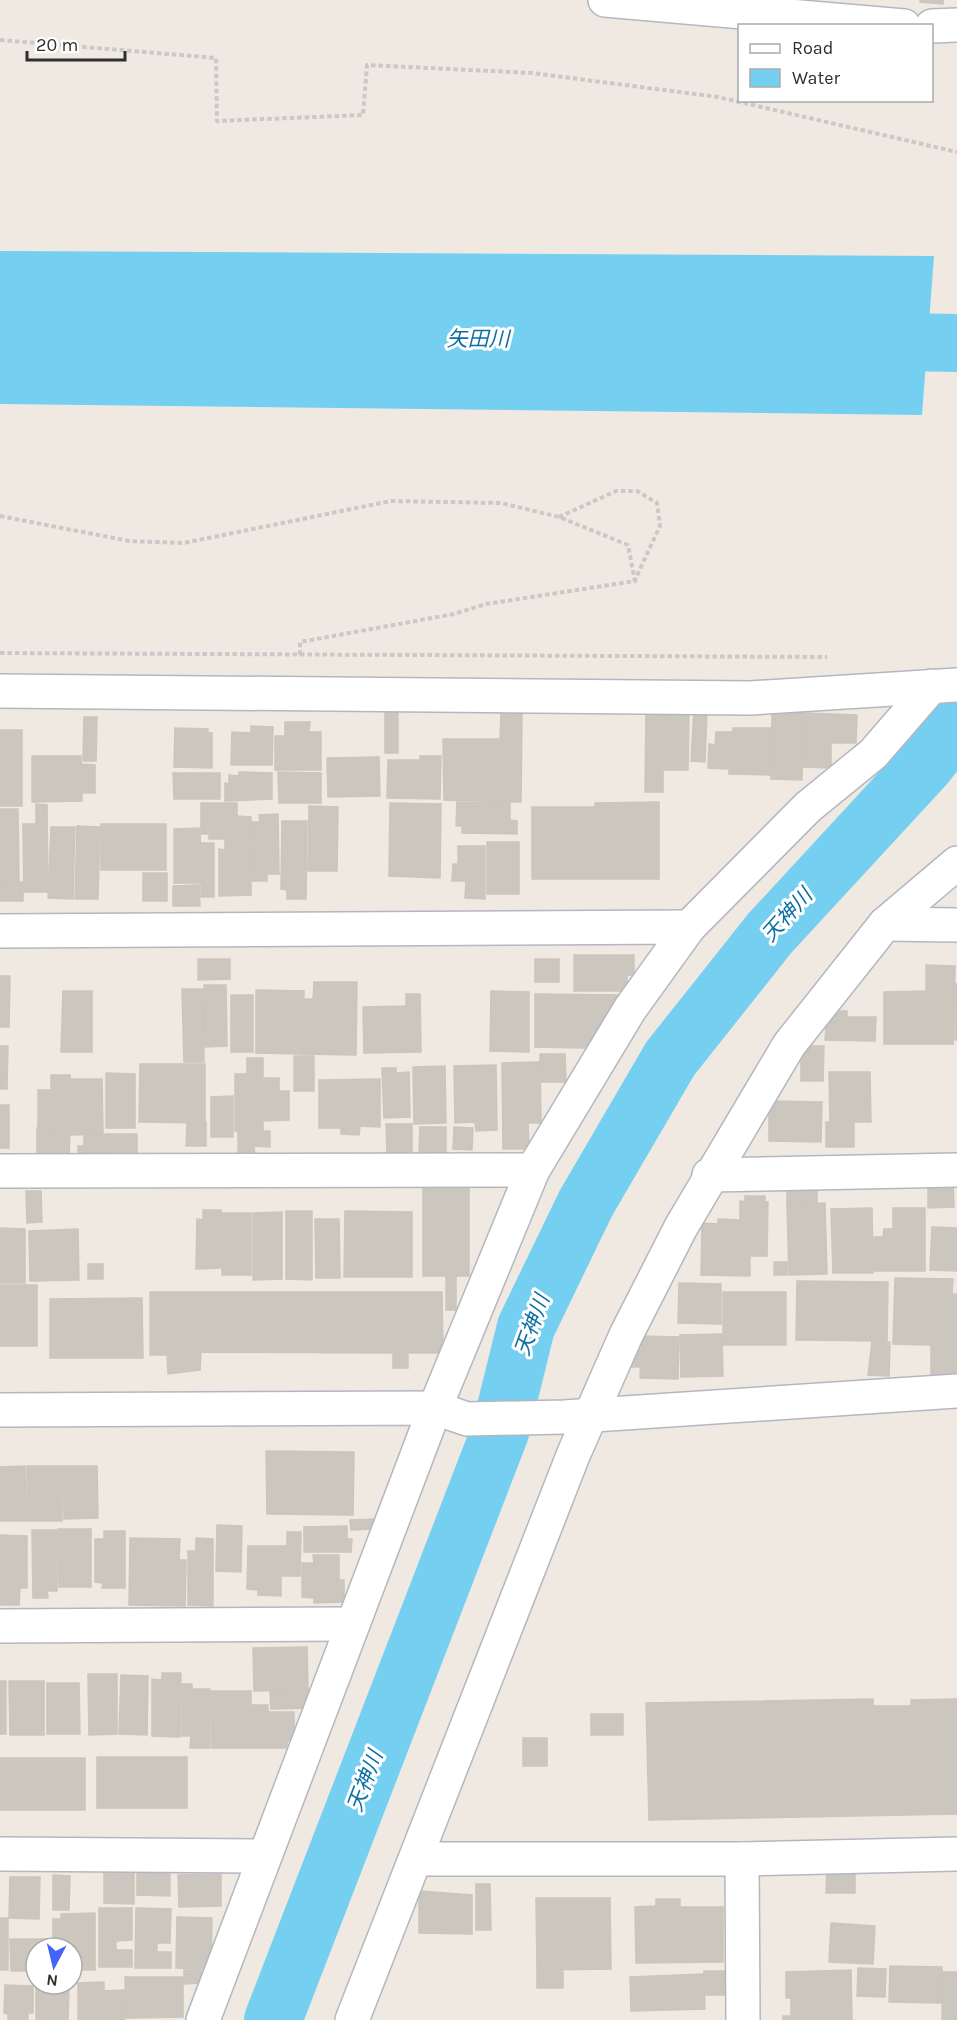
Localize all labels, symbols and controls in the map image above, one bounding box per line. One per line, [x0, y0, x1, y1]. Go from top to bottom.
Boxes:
scale bar [27, 24, 124, 62]
legend [738, 24, 933, 102]
text: 20 m [36, 34, 78, 56]
text: Road [792, 37, 833, 59]
text: Water [792, 67, 840, 89]
water label: 矢田川 [447, 327, 511, 351]
water label: 天神川 [757, 882, 818, 946]
water label: 天神川 [510, 1289, 555, 1359]
water label: 天神川 [343, 1745, 388, 1815]
north arrow [24, 1936, 84, 1996]
text: N [45, 1970, 59, 1991]

